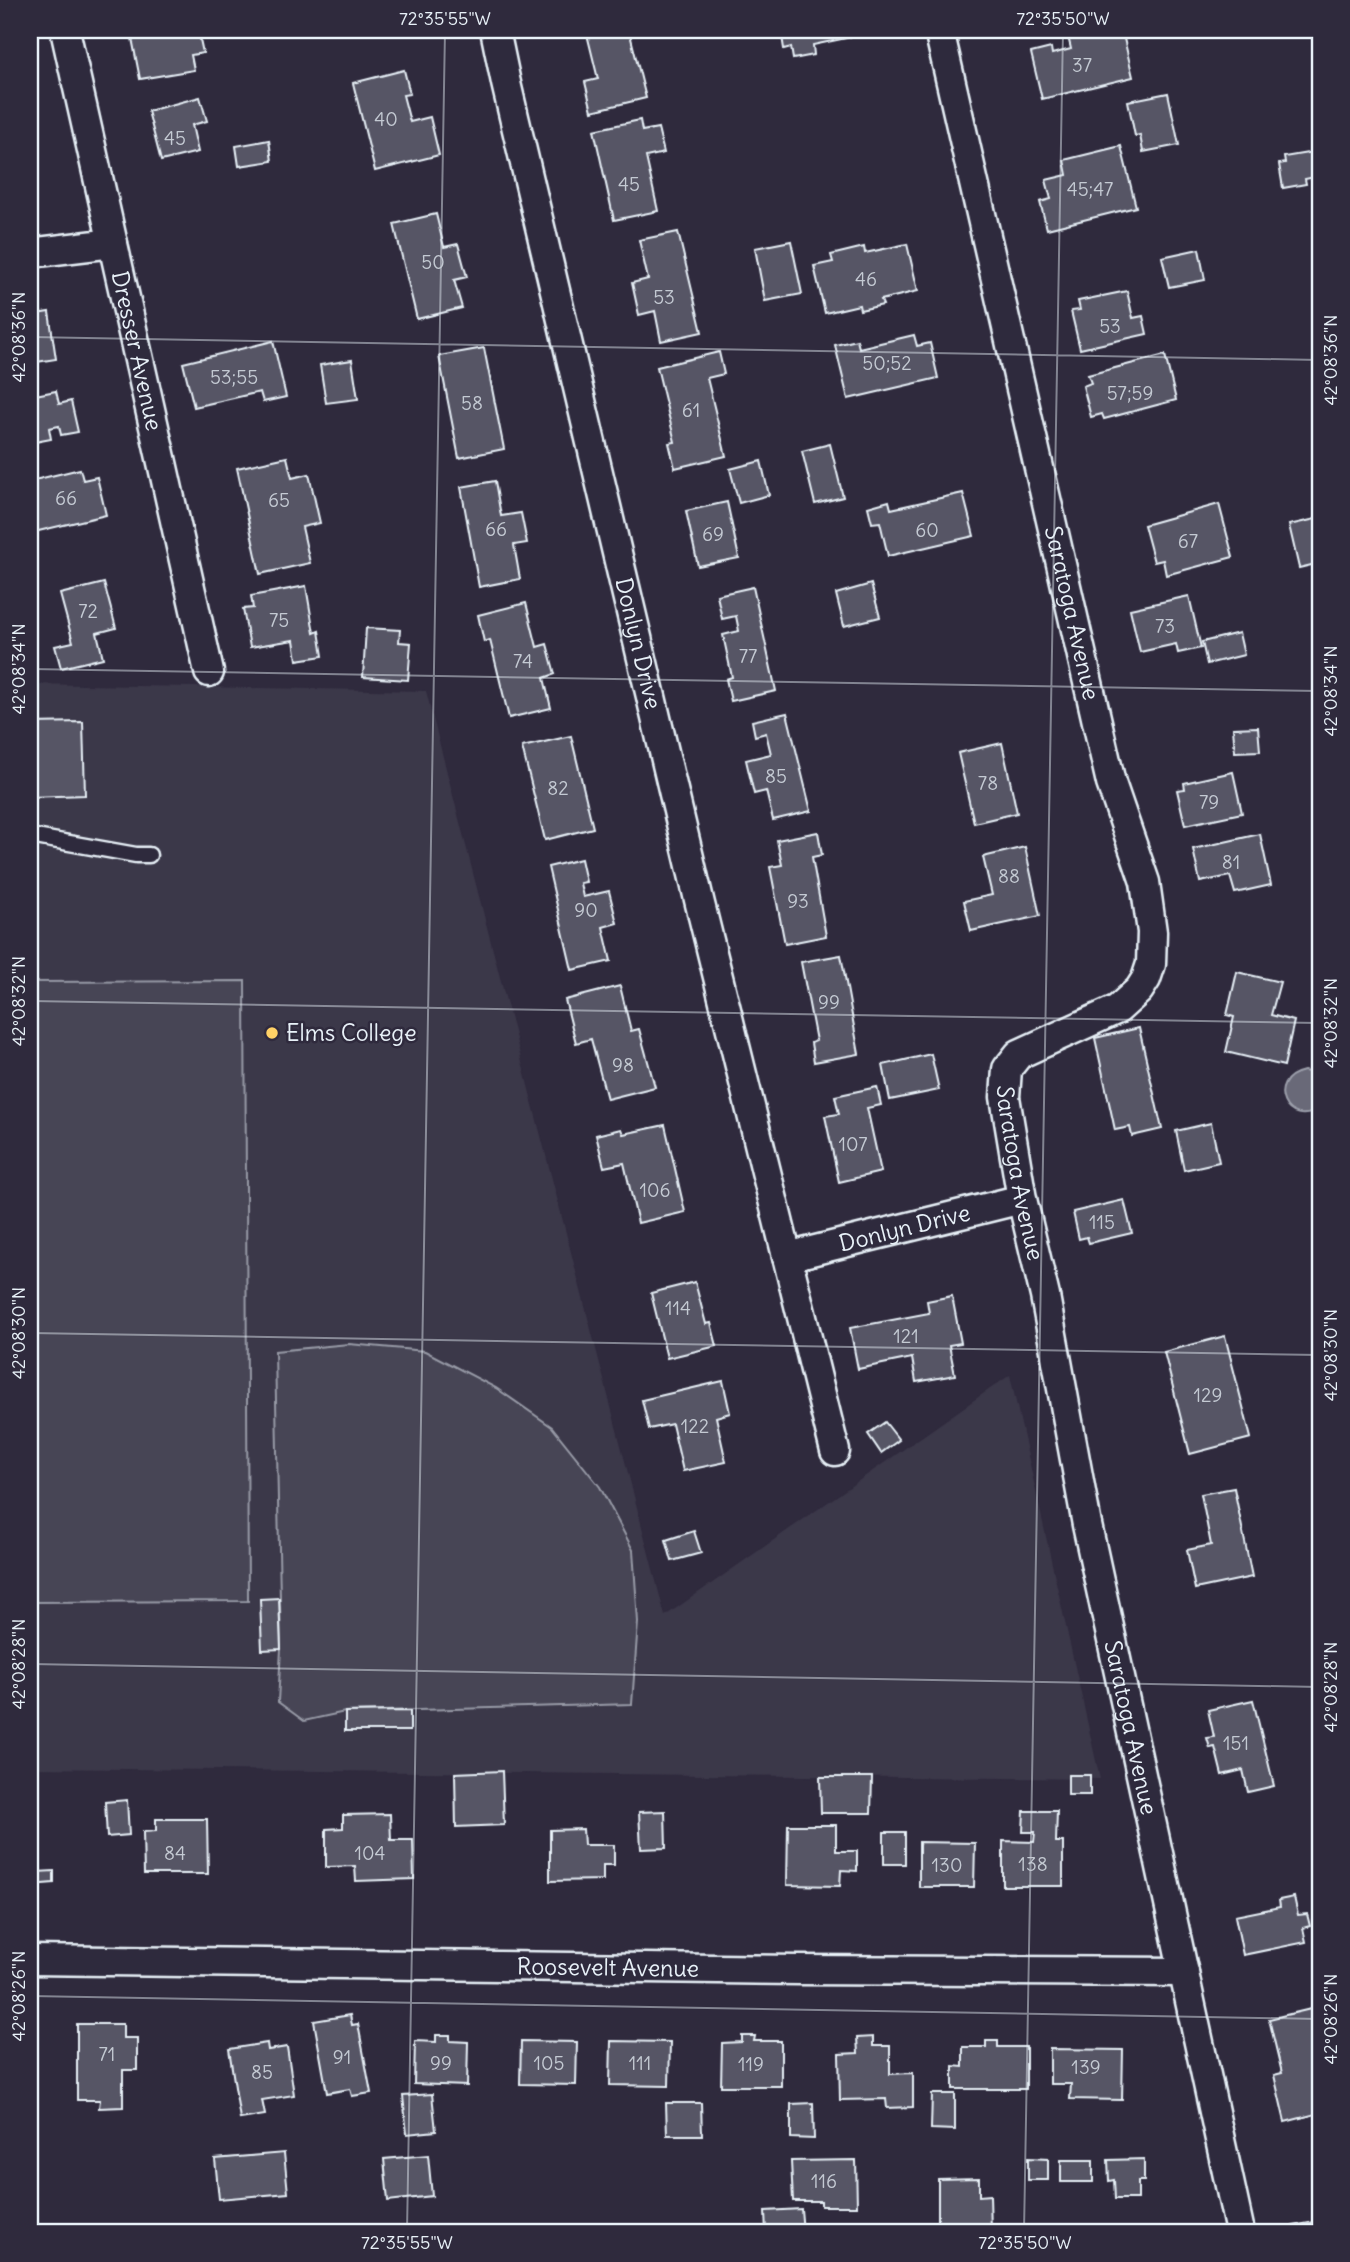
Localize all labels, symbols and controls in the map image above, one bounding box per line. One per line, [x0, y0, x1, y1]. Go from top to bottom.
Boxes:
text: 72°35'55"W [399, 7, 491, 30]
text: 72°35'50"W [1016, 7, 1110, 30]
house number: 37 [1072, 53, 1092, 77]
house number: 40 [374, 107, 398, 131]
house number: 45 [164, 126, 186, 150]
house number: 45 [618, 172, 640, 196]
house number: 45;47 [1067, 177, 1113, 201]
house number: 50 [421, 250, 445, 274]
house number: 46 [855, 267, 877, 291]
street label: Dresser Avenue [106, 268, 169, 434]
house number: 53 [653, 285, 675, 309]
text: 42°08'36"N [7, 291, 30, 383]
house number: 53 [1099, 314, 1121, 338]
text: 42°08'36"N [1319, 314, 1342, 406]
house number: 50;52 [862, 351, 912, 375]
house number: 53;55 [210, 365, 258, 389]
house number: 57;59 [1107, 381, 1153, 405]
house number: 58 [461, 391, 483, 415]
house number: 61 [682, 398, 700, 422]
house number: 66 [55, 486, 77, 510]
house number: 65 [268, 488, 290, 512]
house number: 66 [485, 517, 507, 541]
house number: 60 [915, 518, 939, 542]
house number: 69 [702, 522, 724, 546]
street label: Saratoga Avenue [1039, 523, 1107, 703]
house number: 67 [1178, 529, 1198, 553]
street label: Donlyn Drive [609, 575, 668, 712]
house number: 72 [78, 599, 98, 623]
house number: 75 [269, 608, 289, 632]
house number: 73 [1155, 614, 1175, 638]
text: 42°08'34"N [7, 623, 30, 715]
house number: 77 [739, 644, 757, 668]
text: 42°08'34"N [1319, 645, 1342, 737]
house number: 74 [513, 649, 533, 673]
house number: 85 [765, 764, 787, 788]
house number: 78 [978, 771, 998, 795]
house number: 82 [547, 776, 569, 800]
house number: 79 [1199, 790, 1219, 814]
house number: 81 [1222, 850, 1240, 874]
house number: 88 [998, 864, 1020, 888]
house number: 93 [787, 889, 809, 913]
house number: 90 [574, 898, 598, 922]
text: 42°08'32"N [7, 956, 30, 1046]
text: 42°08'32"N [1319, 978, 1342, 1068]
house number: 99 [818, 990, 840, 1014]
place label: Elms College [286, 1018, 417, 1047]
marker: Elms College [264, 1025, 280, 1041]
house number: 98 [612, 1053, 634, 1077]
street label: Saratoga Avenue [991, 1084, 1051, 1263]
house number: 107 [838, 1132, 868, 1156]
house number: 106 [639, 1178, 671, 1202]
street label: Donlyn Drive [836, 1197, 973, 1258]
house number: 115 [1089, 1210, 1115, 1234]
text: 42°08'30"N [7, 1287, 30, 1379]
house number: 114 [665, 1296, 691, 1320]
text: 42°08'30"N [1319, 1309, 1342, 1401]
house number: 121 [893, 1324, 919, 1348]
house number: 129 [1194, 1383, 1222, 1407]
house number: 122 [681, 1414, 709, 1438]
text: 42°08'28"N [7, 1619, 30, 1709]
street label: Saratoga Avenue [1098, 1638, 1164, 1817]
text: 42°08'28"N [1319, 1642, 1342, 1732]
house number: 151 [1223, 1731, 1249, 1755]
house number: 84 [164, 1841, 186, 1865]
house number: 104 [354, 1841, 386, 1865]
house number: 138 [1018, 1852, 1048, 1876]
house number: 130 [932, 1853, 962, 1877]
text: 42°08'26"N [7, 1951, 30, 2041]
street label: Roosevelt Avenue [517, 1951, 699, 1983]
text: 42°08'26"N [1319, 1974, 1342, 2064]
house number: 71 [99, 2042, 115, 2066]
house number: 91 [333, 2045, 351, 2069]
house number: 99 [430, 2051, 452, 2075]
house number: 105 [534, 2051, 564, 2075]
house number: 111 [629, 2051, 651, 2075]
house number: 119 [738, 2052, 764, 2076]
house number: 139 [1071, 2055, 1101, 2079]
house number: 85 [251, 2060, 273, 2084]
house number: 116 [811, 2169, 837, 2193]
text: 72°35'55"W [361, 2231, 453, 2254]
text: 72°35'50"W [978, 2231, 1072, 2254]

